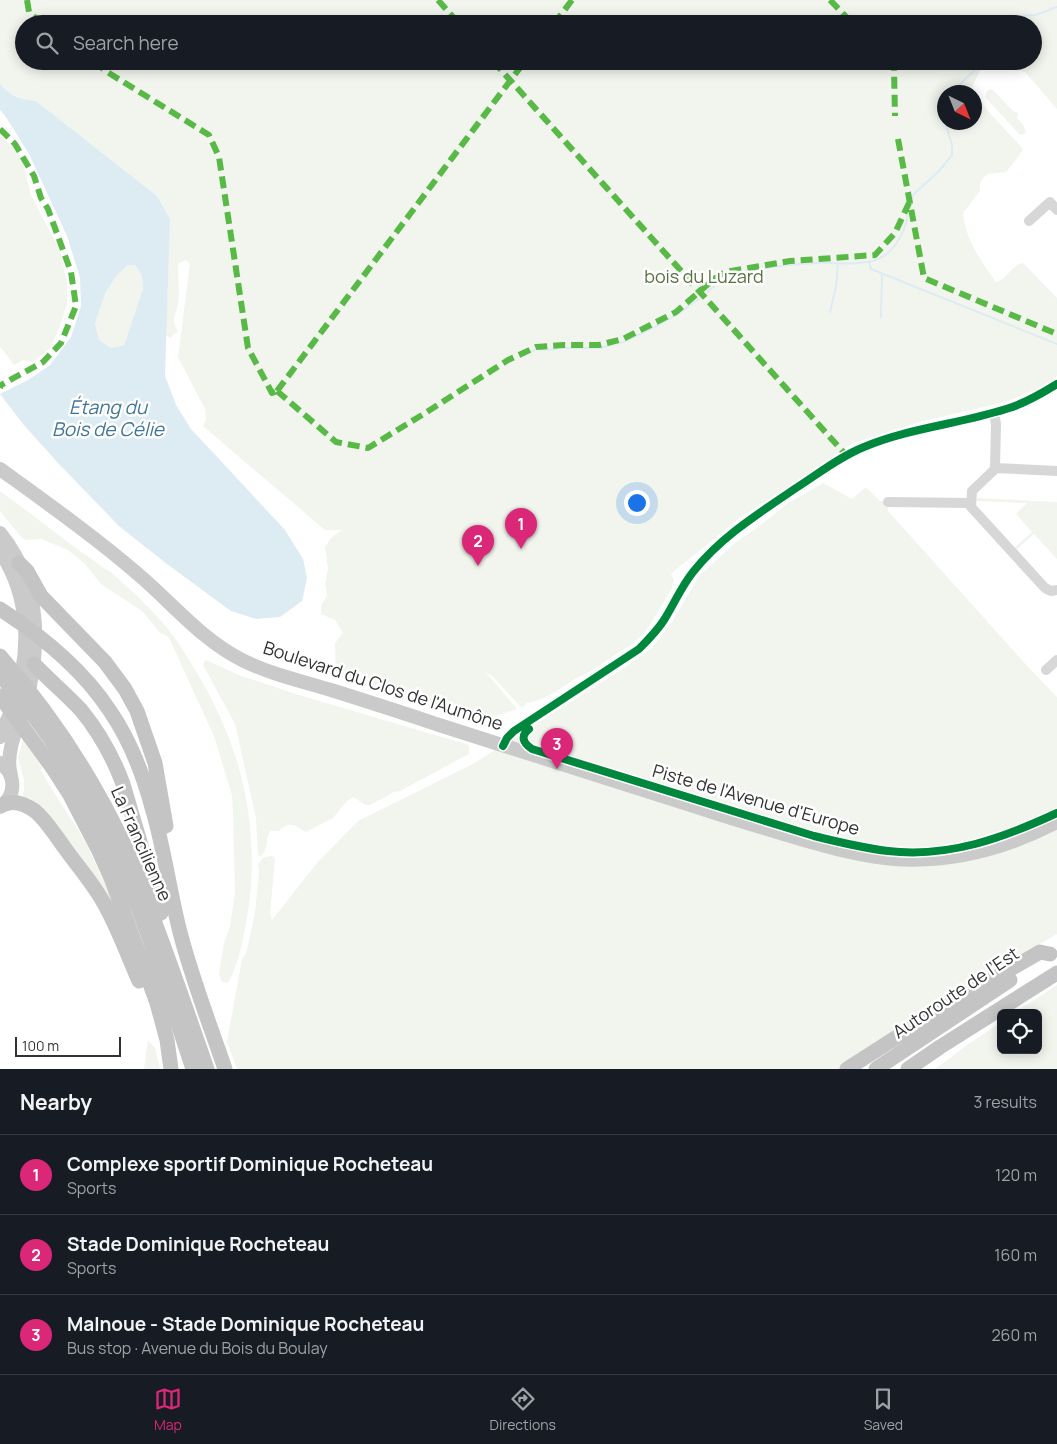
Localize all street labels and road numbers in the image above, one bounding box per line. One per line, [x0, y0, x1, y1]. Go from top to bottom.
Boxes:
street label: Boulevard du Clos de l'Aumône [260, 635, 506, 735]
street label: Piste de l'Avenue d'Europe [650, 758, 863, 840]
street label: La Francilienne [106, 783, 178, 905]
street label: Autoroute de l’Est [888, 941, 1023, 1043]

